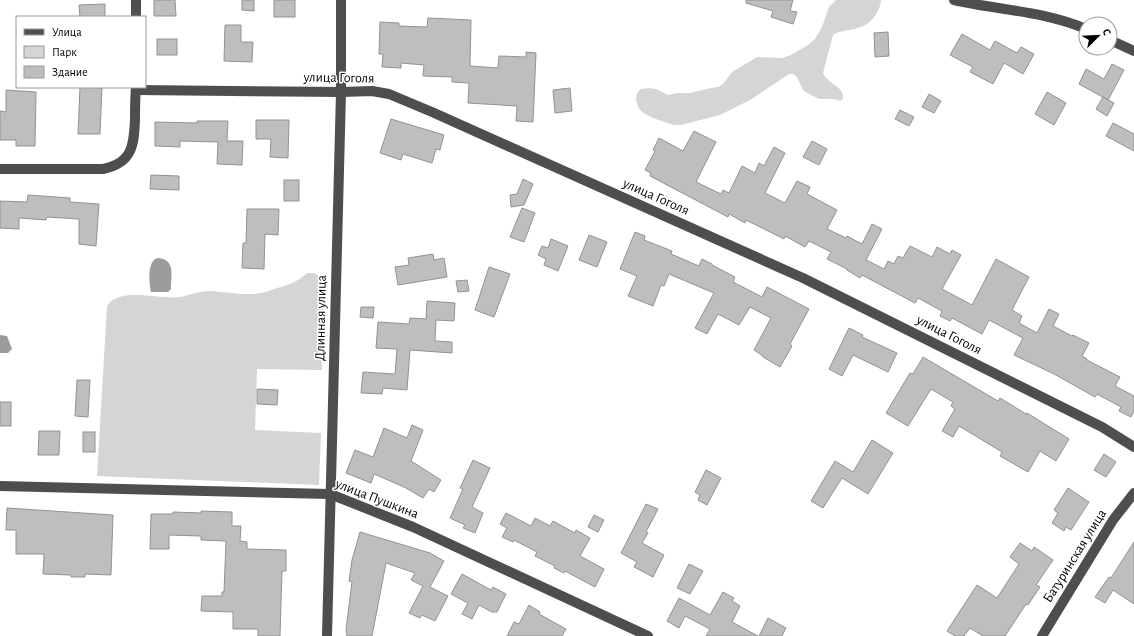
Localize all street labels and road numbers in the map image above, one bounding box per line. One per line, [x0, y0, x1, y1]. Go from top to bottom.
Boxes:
street label: улица Гоголя [302, 70, 375, 86]
street label: улица Гоголя [620, 176, 691, 218]
street label: Длинная улица [313, 274, 329, 361]
street label: улица Гоголя [913, 312, 984, 357]
street label: улица Пушкина [333, 476, 421, 521]
street label: Батуринская улица [1041, 506, 1110, 605]

